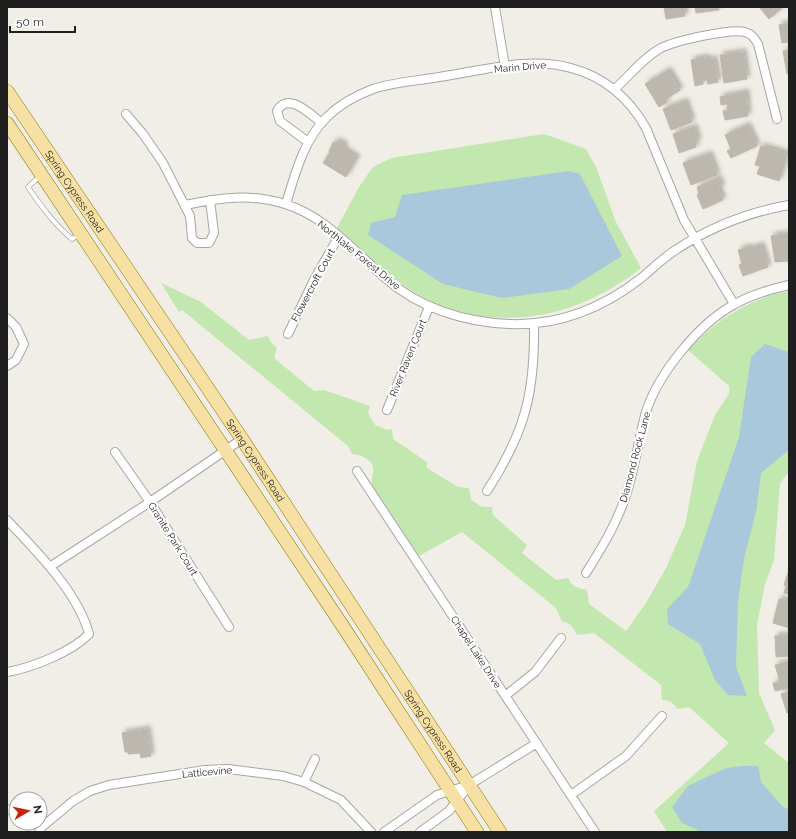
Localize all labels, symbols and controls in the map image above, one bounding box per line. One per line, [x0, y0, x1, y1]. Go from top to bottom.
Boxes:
scale bar [10, 8, 75, 34]
text: 50 m [16, 15, 44, 29]
street label: Marin Drive [494, 59, 547, 75]
street label: Spring Cypress Road [43, 148, 106, 234]
street label: Northlake Forest Drive [315, 218, 403, 292]
street label: Flowercroft Court [289, 246, 337, 323]
street label: River Raven Court [387, 317, 429, 398]
street label: Diamond Rock Lane [618, 410, 652, 503]
street label: Spring Cypress Road [224, 417, 287, 503]
street label: Granite Park Court [146, 500, 200, 578]
street label: Chapel Lake Drive [449, 614, 503, 690]
street label: Spring Cypress Road [402, 687, 465, 774]
street label: Latticevine [181, 764, 233, 780]
north arrow [8, 791, 48, 831]
text: N [30, 804, 44, 815]

